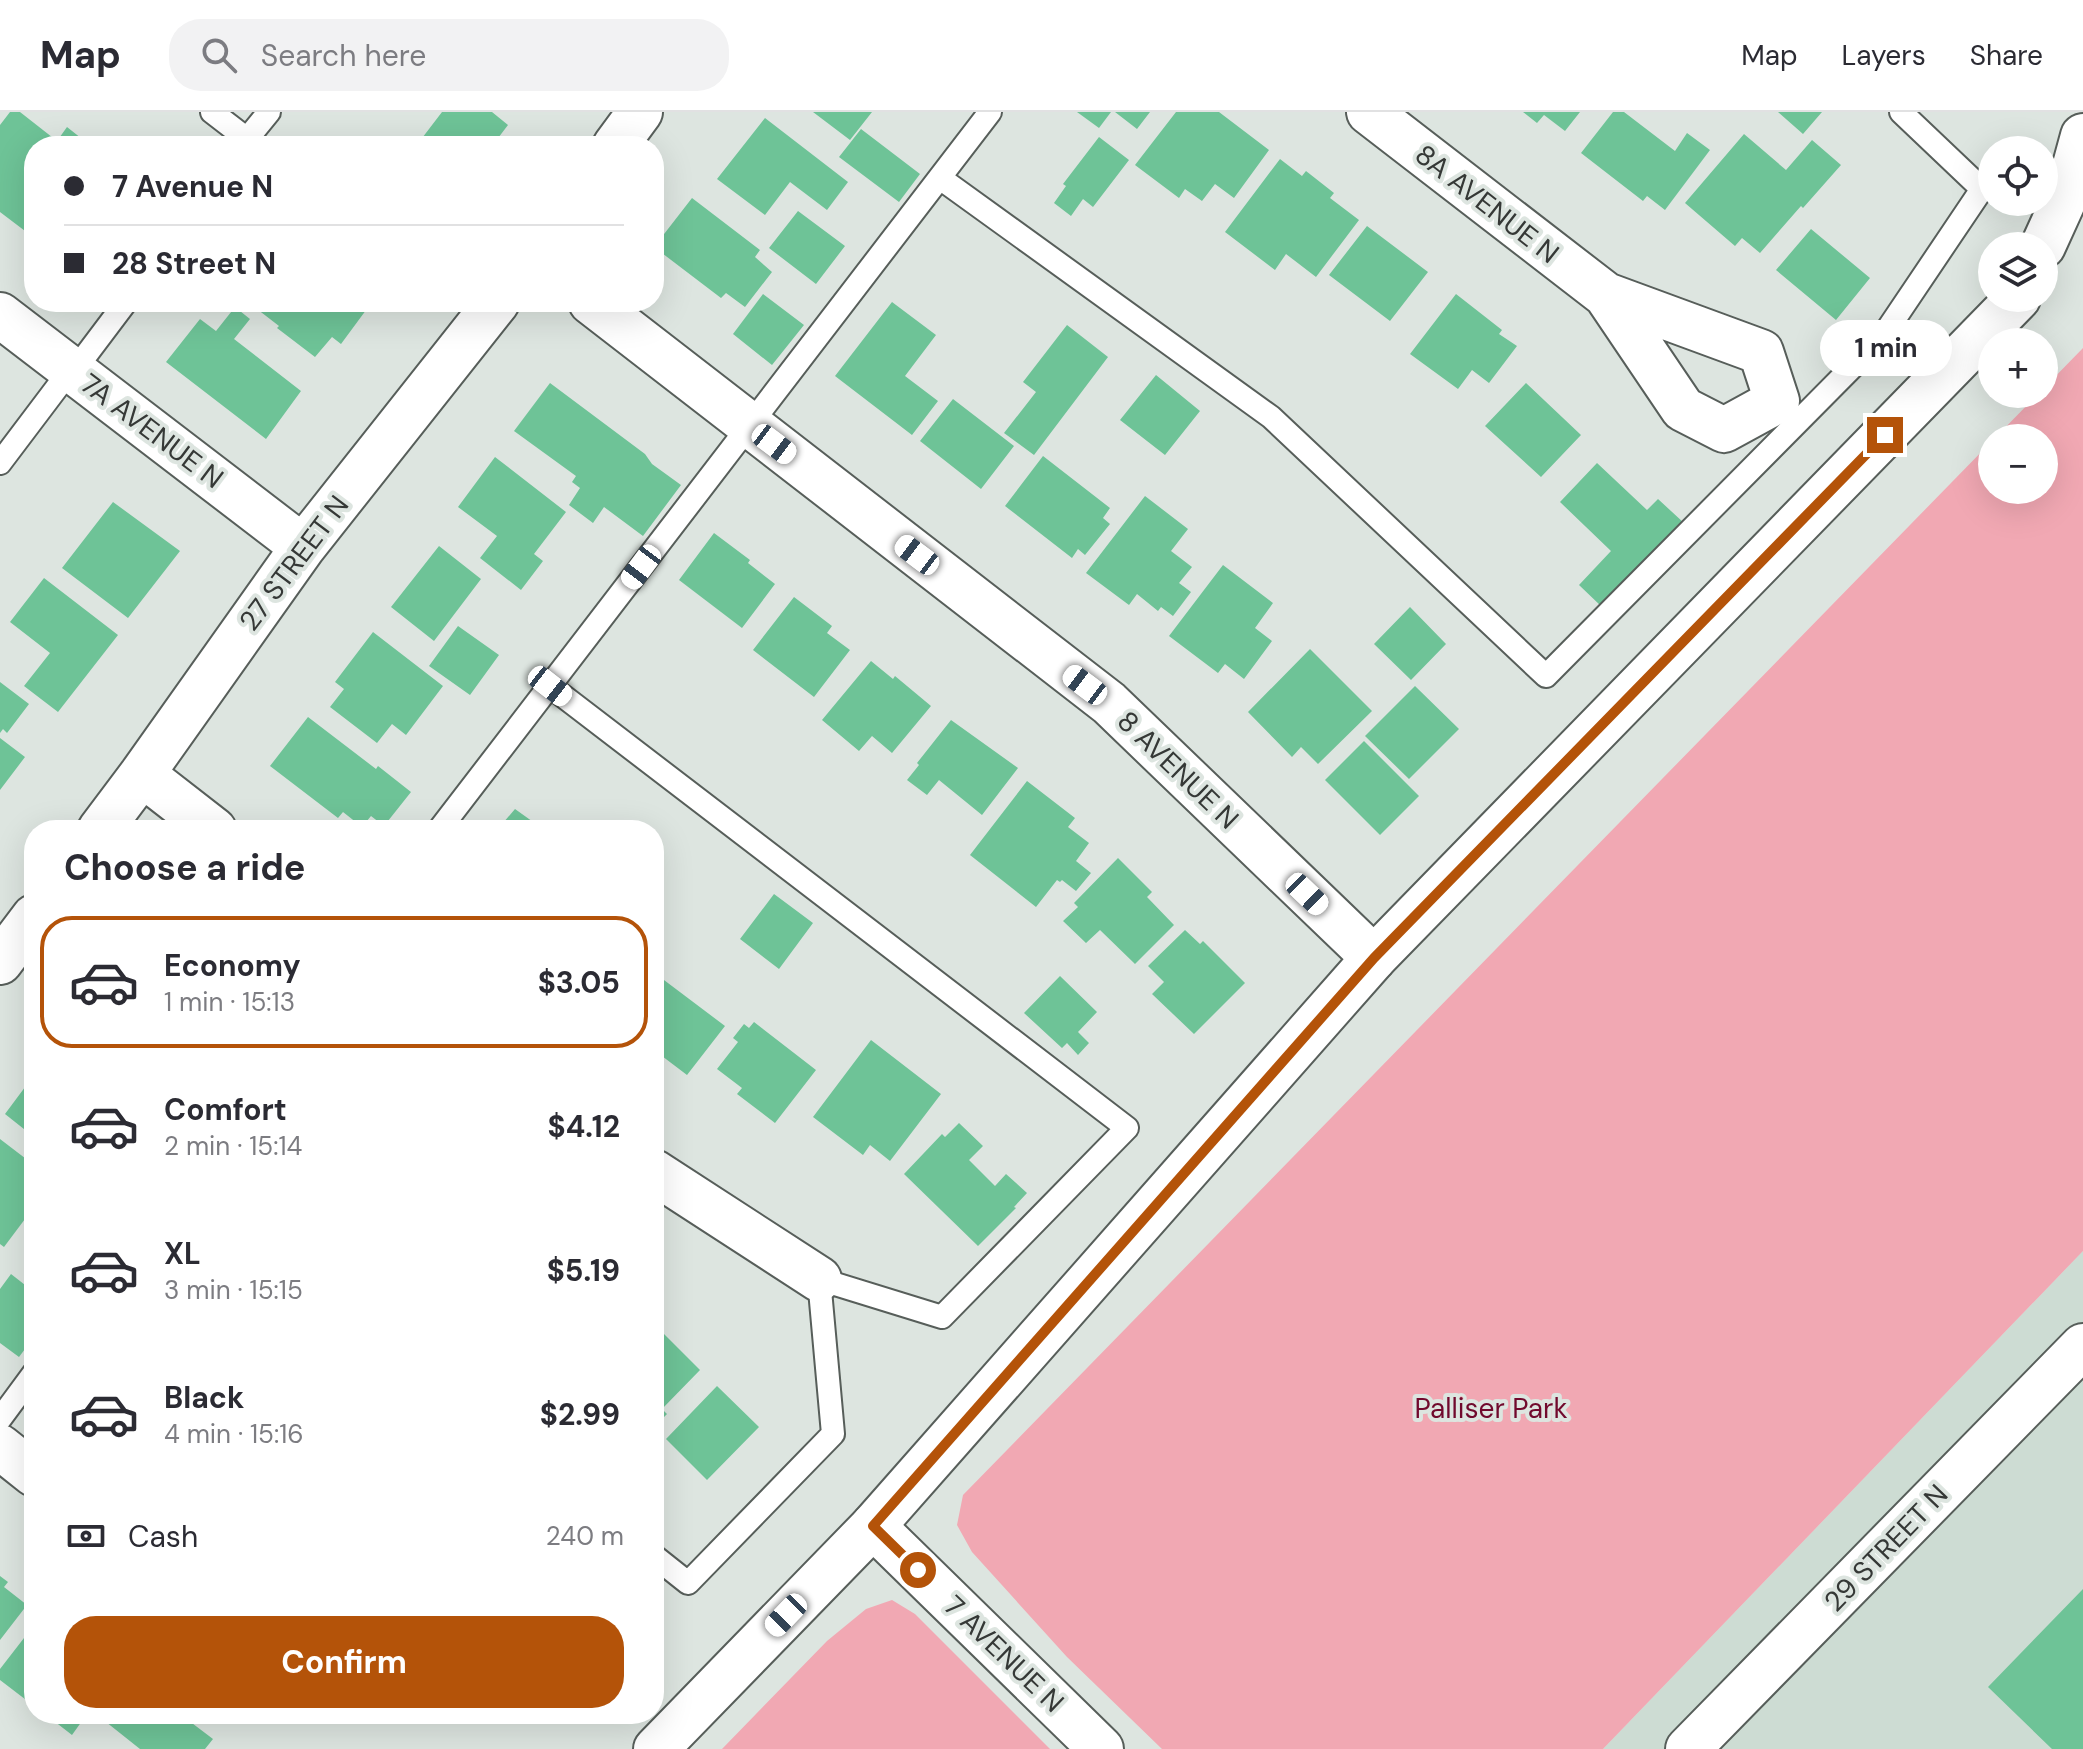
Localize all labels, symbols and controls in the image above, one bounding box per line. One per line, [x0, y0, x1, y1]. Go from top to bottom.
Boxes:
search box [169, 19, 729, 91]
text: Map [40, 30, 121, 80]
icon: search [197, 33, 241, 77]
text: Search here [261, 36, 426, 75]
text: Map [1741, 37, 1798, 74]
text: Layers [1842, 37, 1926, 74]
text: Share [1970, 37, 2043, 74]
street label: 8A AVENUE N [1407, 136, 1567, 272]
map controls [1978, 136, 2058, 504]
button: locate [1978, 136, 2058, 216]
text: 7 Avenue N [112, 167, 273, 206]
button: layers [1978, 232, 2058, 312]
text: 28 Street N [112, 244, 276, 283]
callout: 1 min [1819, 319, 1951, 375]
button: + [1978, 328, 2058, 408]
text: 1 min [1854, 331, 1918, 365]
street label: 7A AVENUE N [73, 365, 231, 497]
route end [1867, 417, 1903, 453]
car [748, 420, 800, 468]
button: − [1978, 424, 2058, 504]
street label: 27 STREET N [231, 488, 357, 638]
car [891, 531, 943, 579]
car [617, 541, 665, 593]
car [1059, 661, 1111, 709]
car [524, 662, 576, 710]
street label: 8 AVENUE N [1109, 703, 1247, 837]
text: Choose a ride [64, 844, 305, 891]
car [1281, 869, 1333, 919]
icon: car [68, 946, 140, 1018]
text: Economy [164, 946, 301, 985]
text: $3.05 [538, 963, 620, 1002]
text: 1 min · 15:13 [164, 985, 295, 1019]
icon: car [68, 1090, 140, 1162]
text: Comfort [164, 1090, 287, 1129]
text: $4.12 [548, 1107, 620, 1146]
text: 2 min · 15:14 [164, 1129, 302, 1163]
icon: car [68, 1234, 140, 1306]
text: XL [164, 1234, 201, 1273]
text: $5.19 [547, 1251, 620, 1290]
text: 3 min · 15:15 [164, 1273, 303, 1307]
icon: car [68, 1378, 140, 1450]
text: Black [164, 1378, 244, 1417]
park label: Palliser Park [1414, 1390, 1568, 1427]
text: $2.99 [540, 1395, 620, 1434]
text: 4 min · 15:16 [164, 1417, 304, 1451]
street label: 29 STREET N [1816, 1476, 1956, 1620]
icon: cash [64, 1514, 108, 1558]
text: Cash [128, 1517, 198, 1556]
text: 240 m [546, 1519, 624, 1553]
route start [900, 1552, 936, 1588]
street label: 7 AVENUE N [936, 1588, 1072, 1720]
car [761, 1589, 811, 1641]
button: Confirm [64, 1616, 624, 1708]

